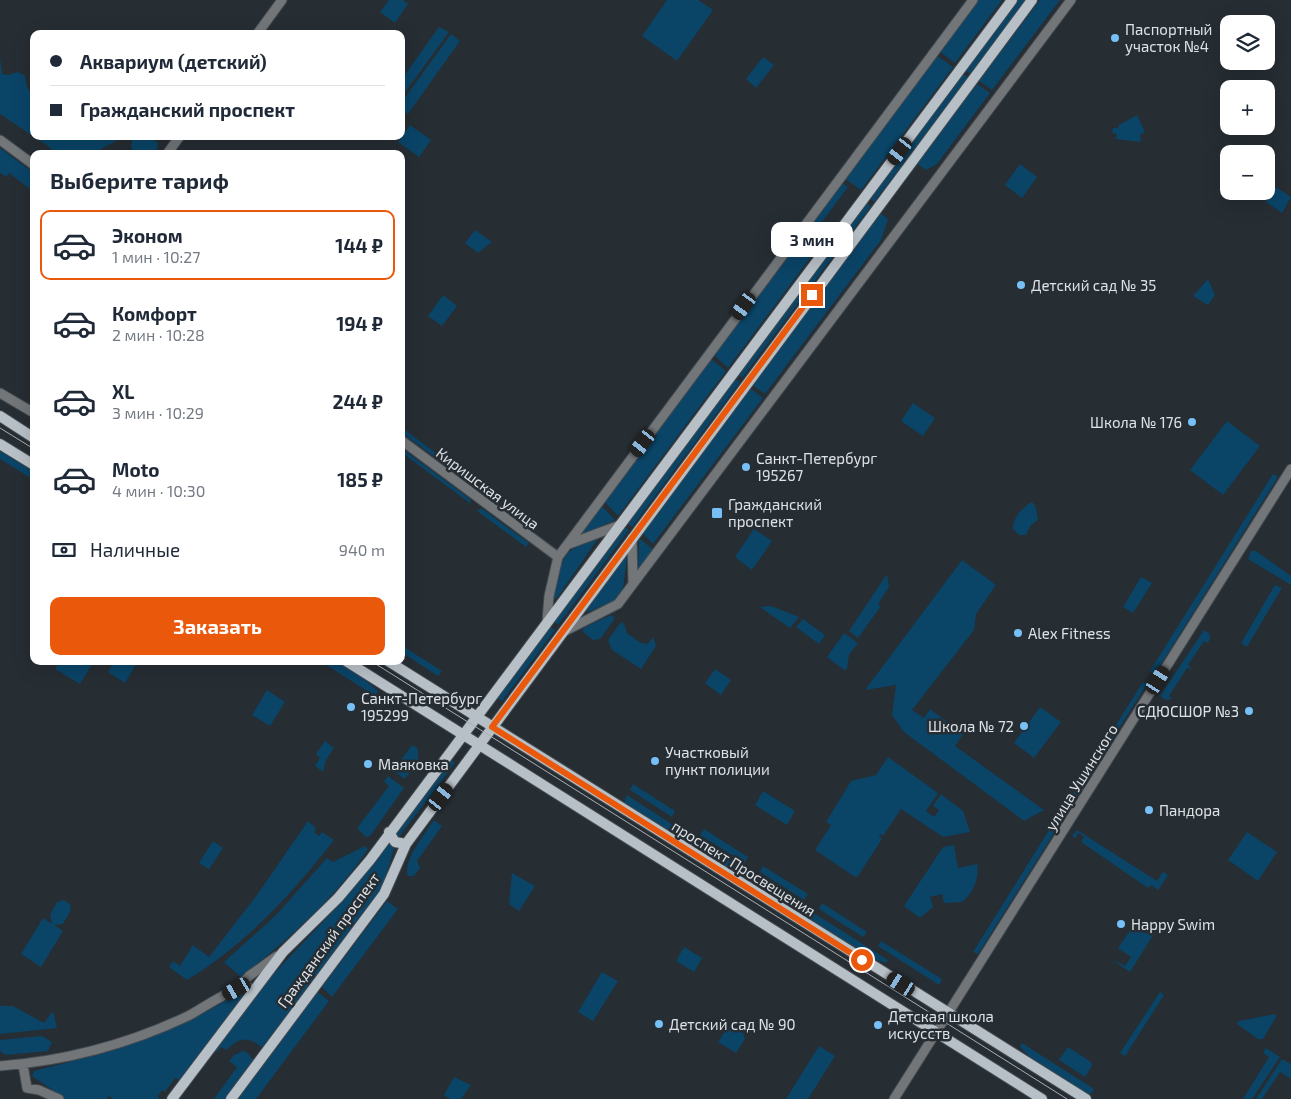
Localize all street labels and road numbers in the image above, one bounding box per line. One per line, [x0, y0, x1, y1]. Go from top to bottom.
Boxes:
street label: Киришская улица [432, 443, 543, 533]
street label: улица Ушинского [1041, 720, 1122, 834]
street label: проспект Просвещения [669, 816, 819, 920]
street label: Гражданский проспект [273, 869, 383, 1011]

